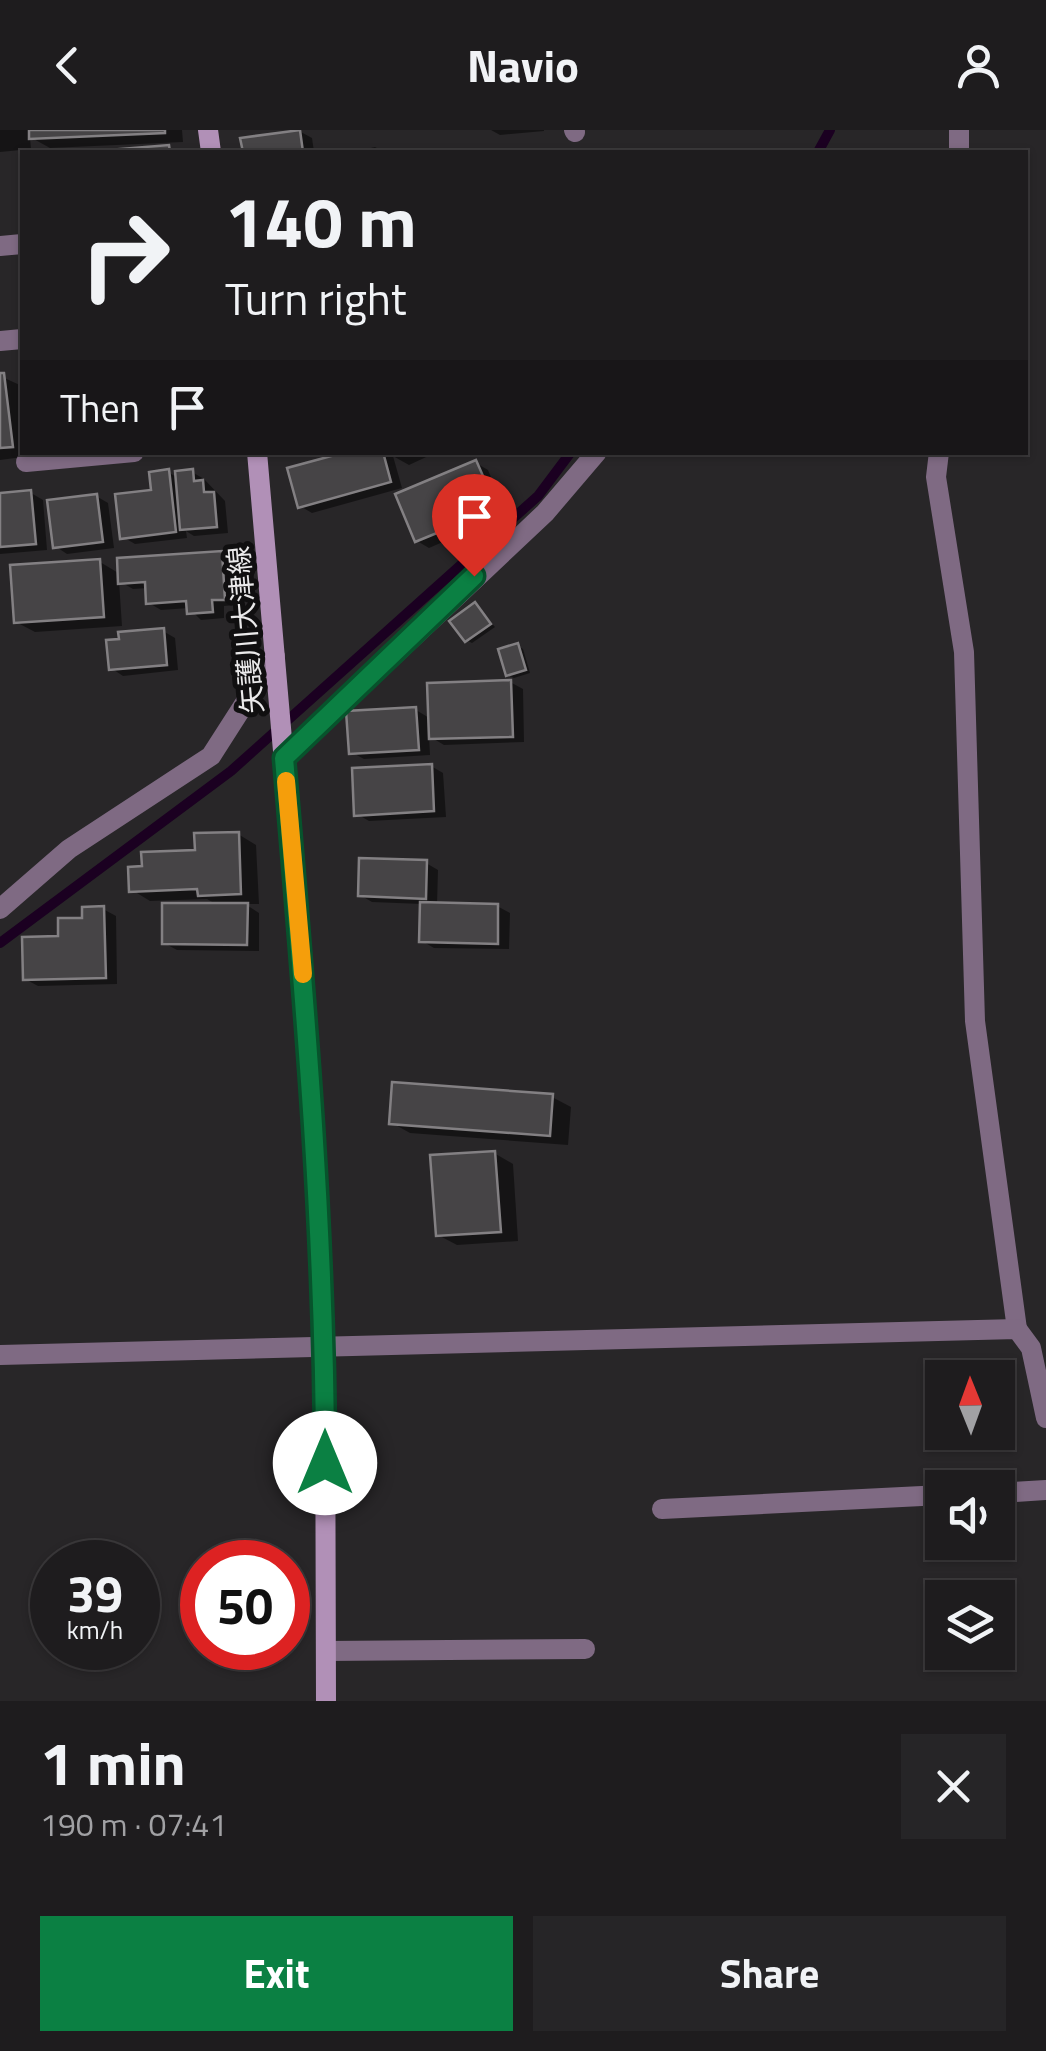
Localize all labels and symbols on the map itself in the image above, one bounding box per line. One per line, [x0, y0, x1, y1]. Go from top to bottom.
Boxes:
pin [432, 474, 517, 577]
street label: 矢護川大津線 [216, 544, 274, 716]
north arrow [925, 1360, 1015, 1450]
position arrow [273, 1411, 377, 1515]
speed limit sign: 50 [180, 1540, 310, 1670]

